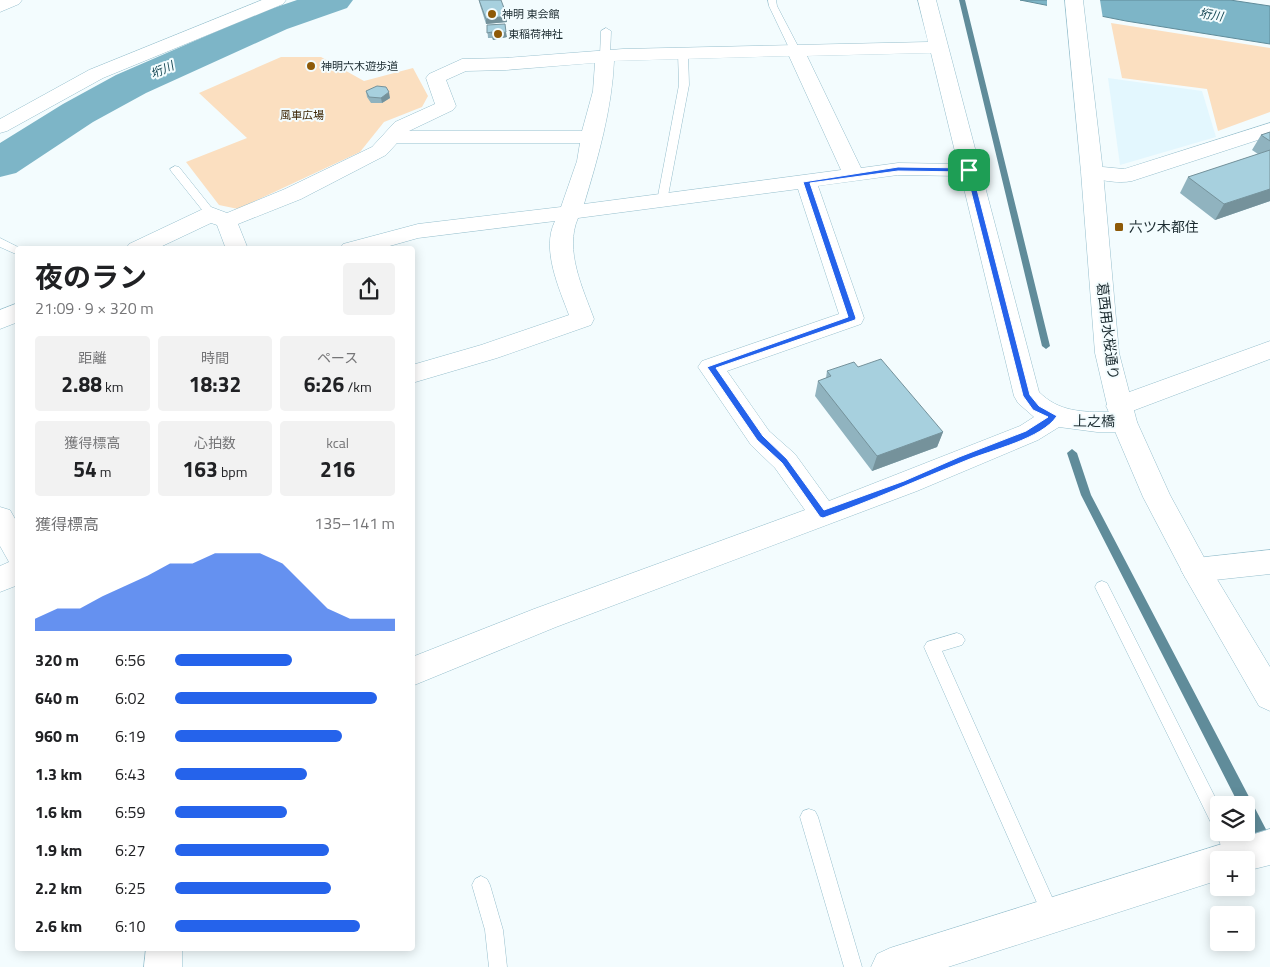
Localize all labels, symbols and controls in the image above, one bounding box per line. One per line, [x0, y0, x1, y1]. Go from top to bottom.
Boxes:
water label: 垳川 [1198, 3, 1226, 26]
place label: 神明 東会館 [502, 6, 559, 22]
marker: 神明 東会館 [486, 8, 498, 20]
place label: 東稲荷神社 [508, 26, 563, 42]
marker: 東稲荷神社 [492, 28, 504, 40]
water label: 垳川 [147, 55, 178, 83]
place label: 神明六木遊歩道 [321, 58, 398, 74]
marker: 神明六木遊歩道 [305, 60, 317, 72]
park label: 風車広場 [280, 107, 324, 123]
pin [948, 149, 990, 191]
icon: arrive [955, 156, 983, 184]
place label: 六ツ木都住 [1129, 216, 1199, 237]
marker: 六ツ木都住 [1113, 221, 1125, 233]
text: 夜のラン [35, 255, 147, 298]
button: share [343, 263, 395, 315]
street label: 葛西用水桜通り [1092, 281, 1125, 381]
text: 21:09 · 9 × 320 m [35, 296, 154, 320]
text: 距離 [78, 347, 106, 368]
text: 時間 [201, 347, 229, 368]
text: ペース [317, 347, 358, 368]
text: 2.88 [61, 368, 102, 400]
text: 18:32 [189, 368, 241, 400]
text: 6:26 [304, 368, 344, 400]
text: km [102, 376, 123, 397]
text: /km [344, 376, 372, 397]
street label: 上之橋 [1073, 410, 1115, 431]
text: 獲得標高 [64, 432, 120, 453]
text: 心拍数 [194, 432, 236, 453]
text: kcal [326, 432, 349, 453]
text: 54 [73, 453, 97, 485]
text: 163 [183, 453, 218, 485]
text: 216 [320, 453, 355, 485]
text: m [97, 461, 111, 482]
text: bpm [218, 461, 247, 482]
text: 135–141 m [314, 511, 395, 535]
text: 獲得標高 [35, 512, 99, 536]
text: 320 m [35, 648, 79, 672]
text: 6:56 [115, 648, 145, 672]
text: 640 m [35, 686, 79, 710]
text: 6:02 [115, 686, 145, 710]
text: 960 m [35, 724, 79, 748]
text: 6:19 [115, 724, 145, 748]
text: 1.3 km [35, 762, 82, 786]
text: 6:43 [115, 762, 145, 786]
map controls [1210, 796, 1255, 951]
button: layers [1210, 796, 1255, 841]
text: 1.6 km [35, 800, 82, 824]
text: 6:59 [115, 800, 145, 824]
text: 1.9 km [35, 838, 82, 862]
text: 6:27 [115, 838, 145, 862]
button: + [1210, 851, 1255, 896]
text: 2.2 km [35, 876, 82, 900]
text: 6:25 [115, 876, 145, 900]
button: − [1210, 906, 1255, 951]
text: 2.6 km [35, 914, 82, 938]
text: 6:10 [115, 914, 145, 938]

